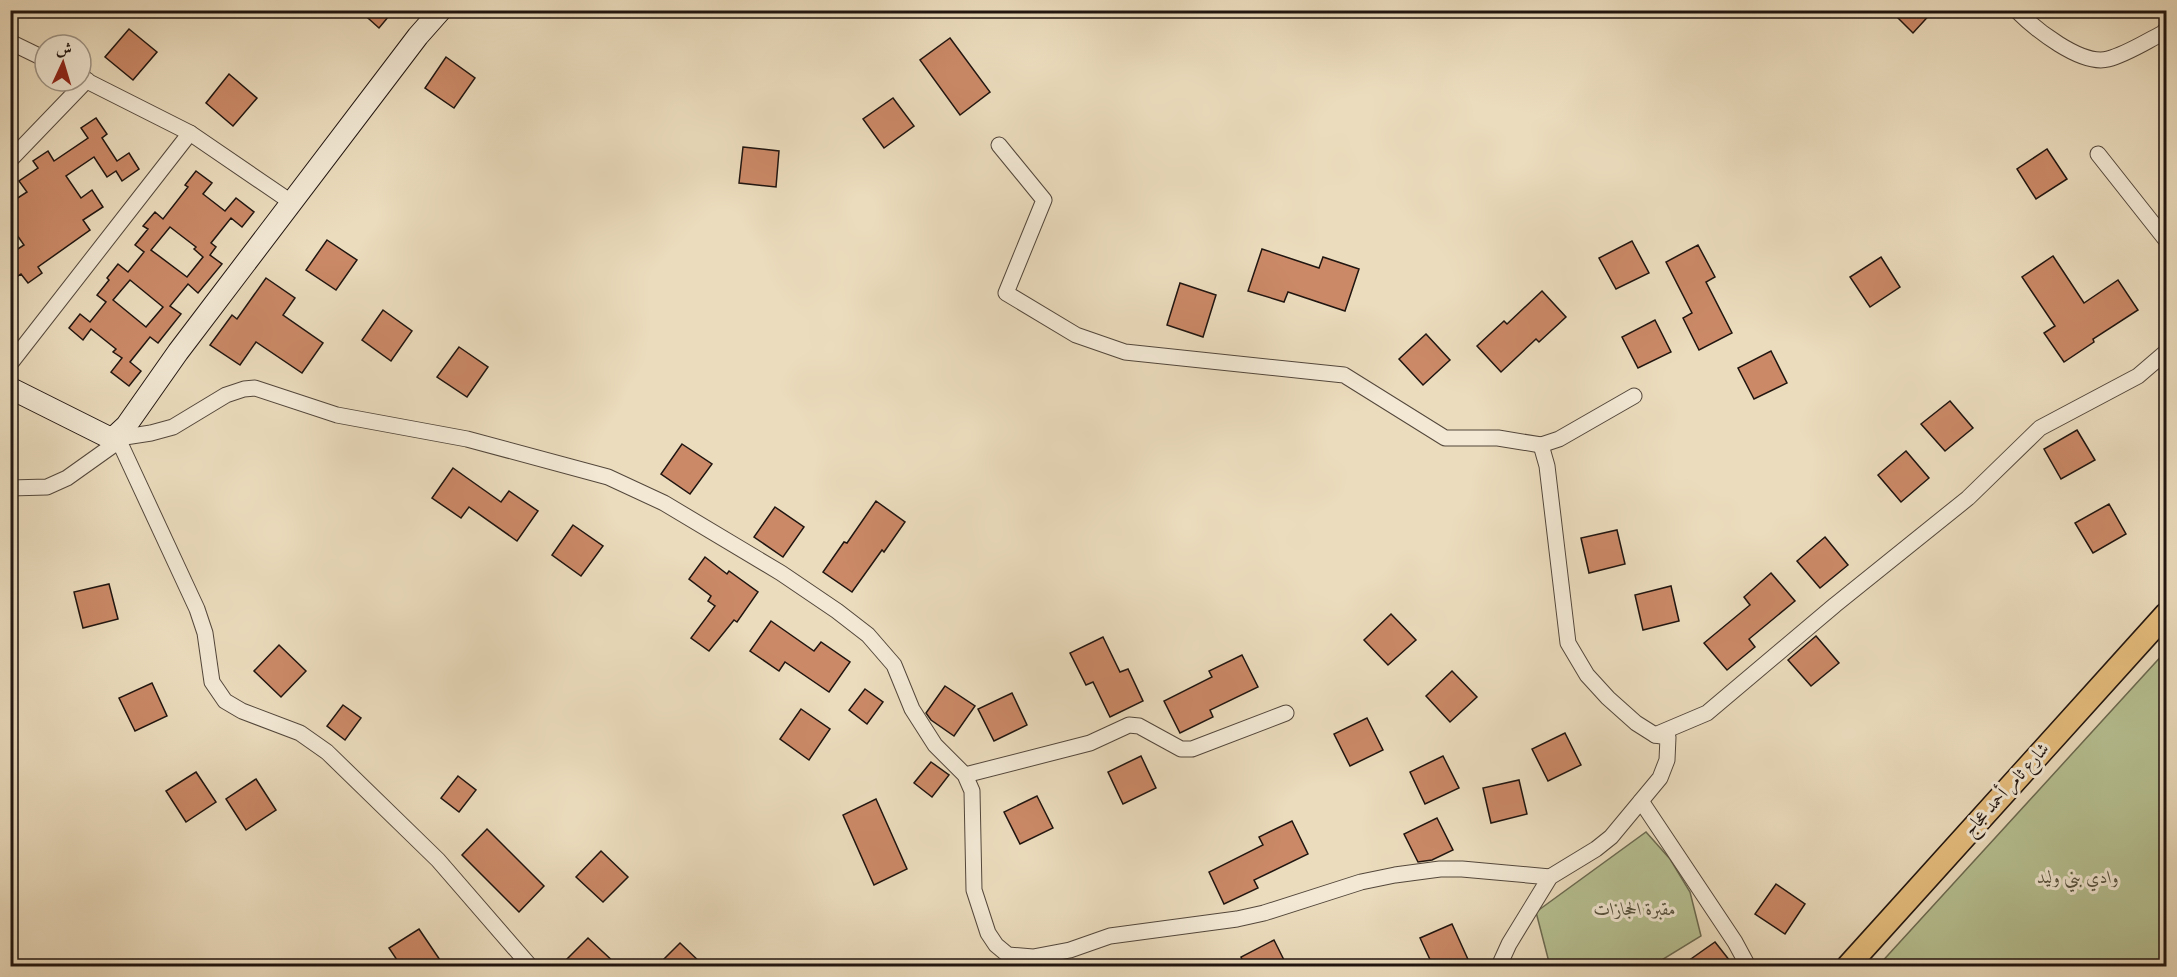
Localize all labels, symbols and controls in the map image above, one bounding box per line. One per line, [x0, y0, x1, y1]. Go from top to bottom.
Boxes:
north arrow [33, 33, 93, 93]
text: ش [55, 40, 73, 61]
street label: شارع ثامر أحمد عجاج [1957, 736, 2057, 844]
park label: وادي بني وليد [2037, 867, 2119, 893]
park label: مقبرة الحجازات [1594, 899, 1676, 922]

